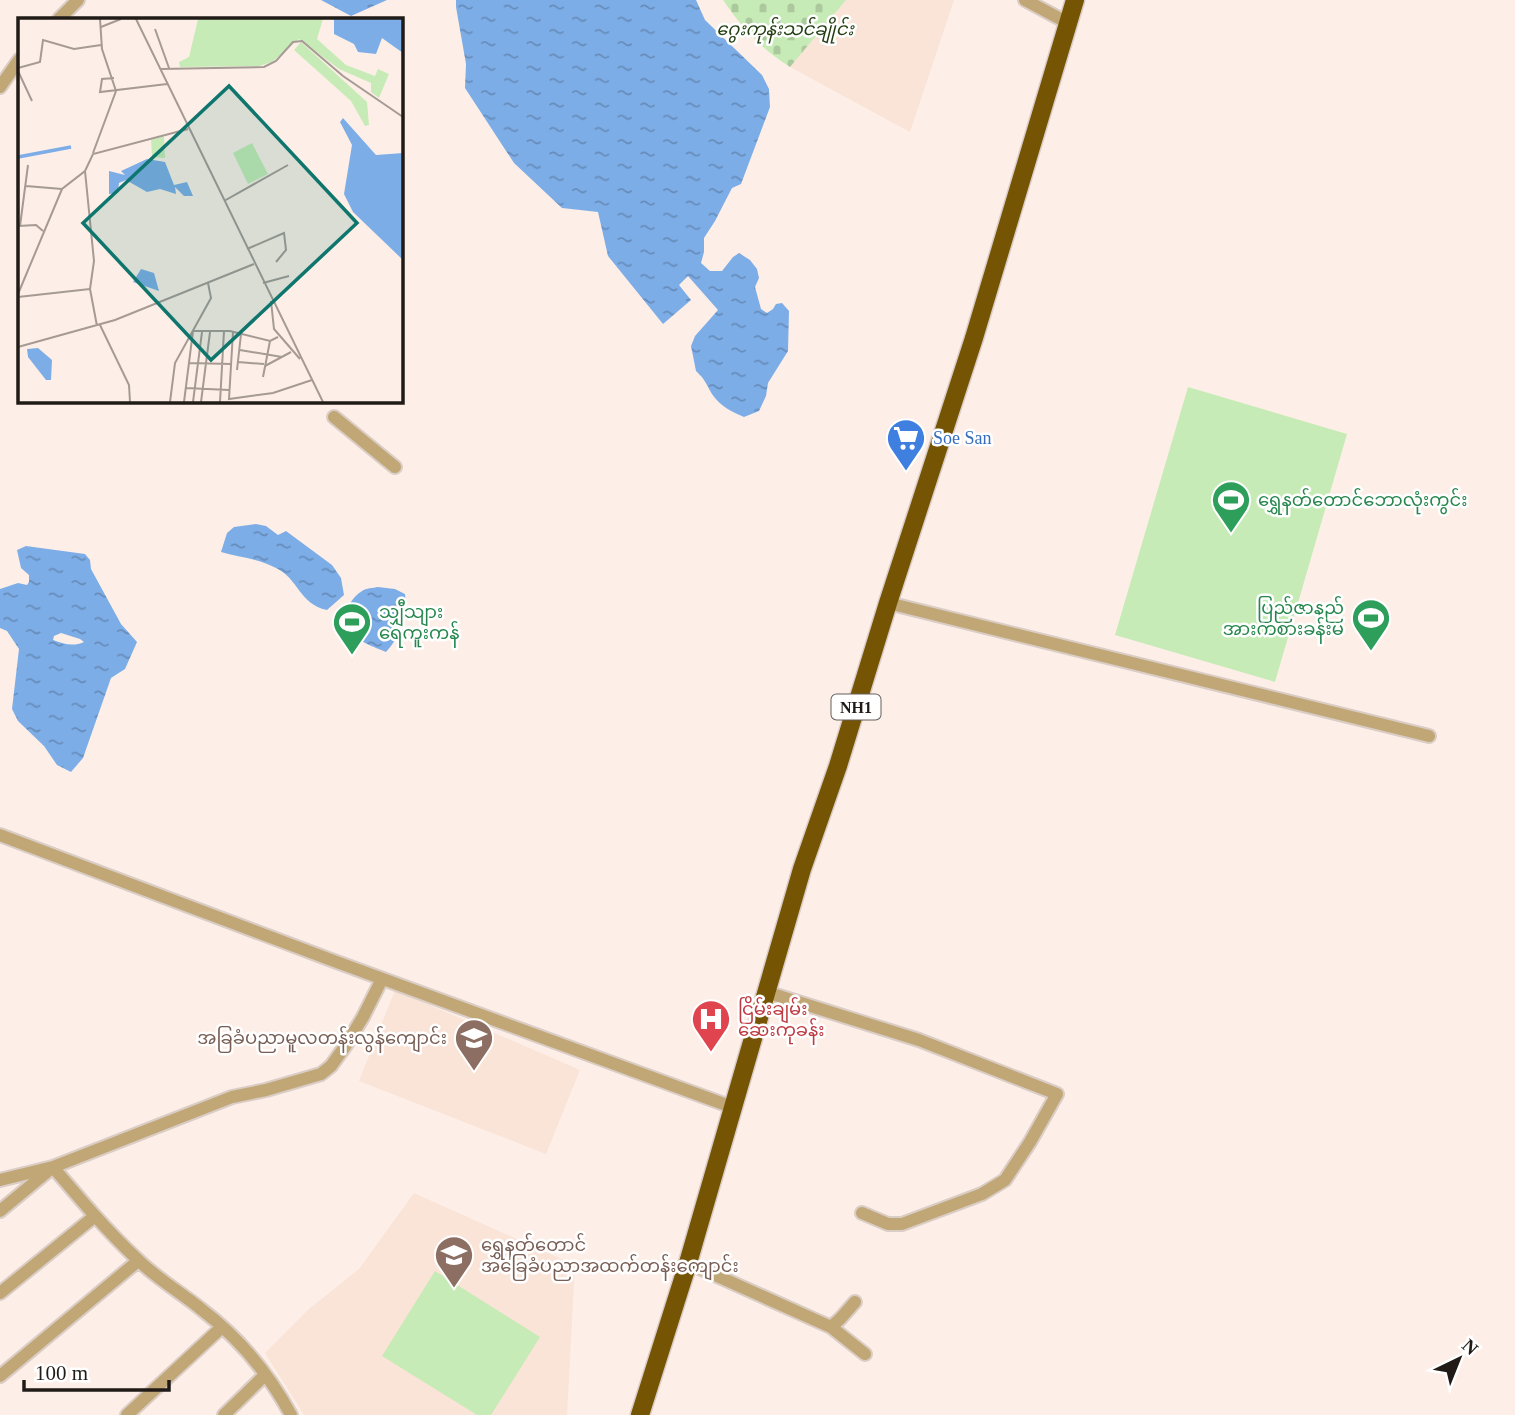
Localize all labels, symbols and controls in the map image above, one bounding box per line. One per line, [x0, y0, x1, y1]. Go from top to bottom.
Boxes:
park label: ဂွေးကုန်းသင်ချိုင်း [716, 16, 856, 44]
inset map [18, 18, 402, 402]
supermarket icon: Soe San [885, 417, 927, 472]
place label: Soe San [933, 428, 992, 448]
sports icon: ရွှေနတ်တောင်ဘောလုံးကွင်း [1210, 479, 1252, 534]
place label: ရွှေနတ်တောင်ဘောလုံးကွင်း [1258, 487, 1467, 515]
place label: ပြည်ဇာနည် အားကစားခန်းမ [1223, 595, 1344, 644]
sports icon: ပြည်ဇာနည် အားကစားခန်းမ [1350, 597, 1392, 652]
place label: သျှီသျား ရေကူးကန် [379, 598, 459, 648]
sports icon: သျှီသျား ရေကူးကန် [331, 601, 373, 656]
road number: NH1 [832, 694, 880, 720]
place label: ငြိမ်းချမ်း ဆေးကုခန်း [738, 995, 825, 1045]
hospital icon: ငြိမ်းချမ်း ဆေးကုခန်း [690, 998, 732, 1053]
school or university icon: အခြခံပညာမူလတန်းလွန်ကျောင်း [453, 1017, 495, 1072]
place label: အခြခံပညာမူလတန်းလွန်ကျောင်း [197, 1025, 447, 1053]
place label: ရွှေနတ်တောင် အခြေခံပညာအထက်တန်းကျောင်း [481, 1232, 739, 1281]
school or university icon: ရွှေနတ်တောင် အခြေခံပညာအထက်တန်းကျောင်း [433, 1234, 475, 1289]
north arrow [1424, 1324, 1494, 1394]
text: N [1458, 1335, 1483, 1359]
scale bar [24, 1348, 170, 1392]
text: 100 m [35, 1361, 88, 1385]

